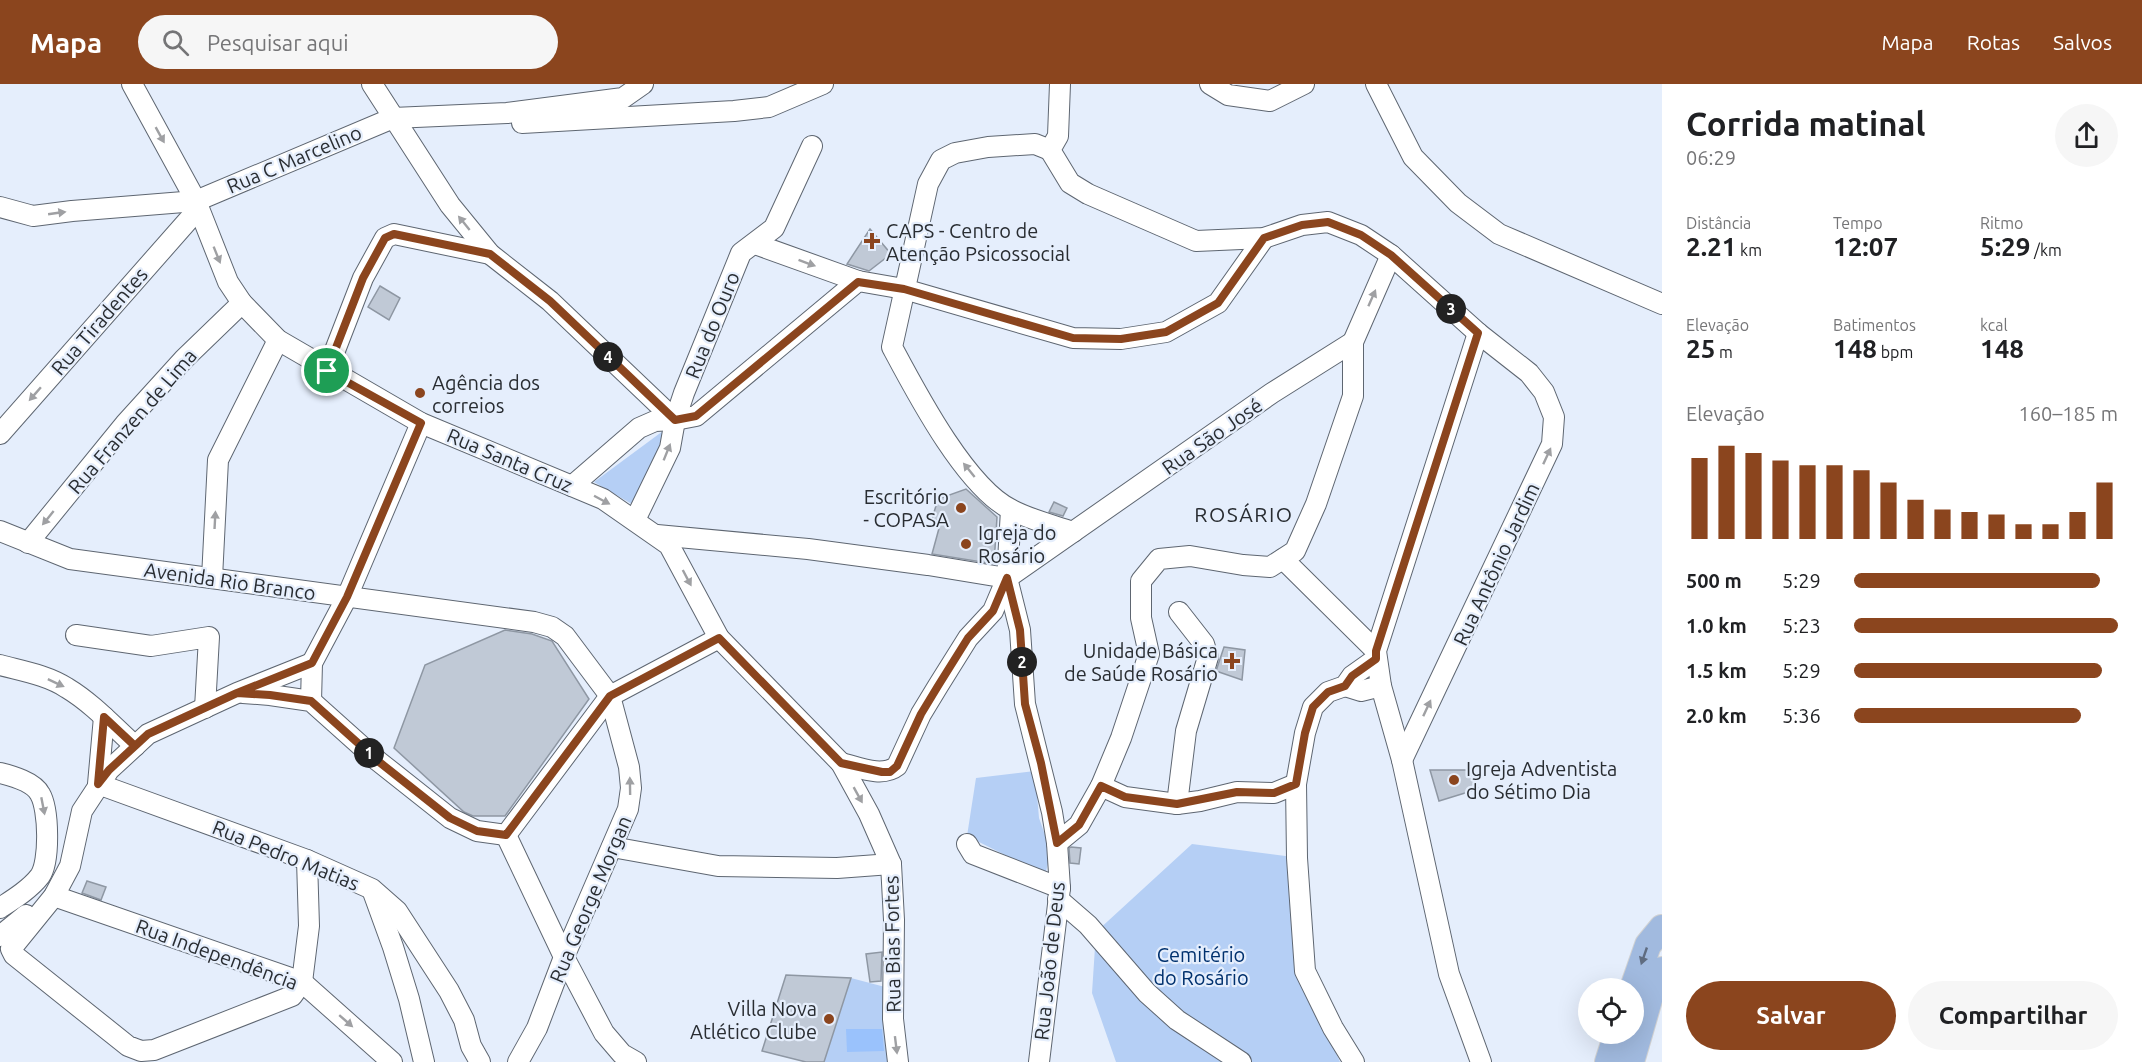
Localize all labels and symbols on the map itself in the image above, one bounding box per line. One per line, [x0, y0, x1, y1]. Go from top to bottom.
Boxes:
street label: Rua C Marcelino [223, 120, 365, 198]
one-way arrow [155, 127, 165, 144]
one-way arrow [47, 208, 66, 217]
one-way arrow [458, 215, 471, 231]
place label: CAPS - Centro de Atenção Psicossocial [886, 219, 1070, 265]
marker: CAPS - Centro de Atenção Psicossocial [863, 232, 881, 250]
one-way arrow [213, 246, 223, 264]
one-way arrow [798, 258, 816, 268]
street label: Rua Tiradentes [46, 263, 152, 379]
street label: Rua do Ouro [680, 268, 744, 382]
one-way arrow [1367, 289, 1377, 307]
pin: 3 [1436, 294, 1466, 324]
pin: 4 [593, 342, 623, 372]
street label: Rua Franzen de Lima [63, 344, 201, 498]
pin [301, 345, 352, 396]
place label: Agência dos correios [432, 371, 540, 417]
one-way arrow [29, 386, 42, 401]
marker: Agência dos correios [413, 386, 427, 400]
street label: Rua São José [1157, 393, 1267, 479]
street label: Rua Santa Cruz [444, 423, 576, 497]
one-way arrow [662, 443, 672, 461]
one-way arrow [1542, 447, 1551, 464]
one-way arrow [962, 462, 975, 478]
street label: Rua Antônio Jardim [1448, 479, 1544, 649]
place label: Escritório - COPASA [863, 485, 949, 531]
one-way arrow [593, 494, 611, 504]
marker: Escritório - COPASA [954, 501, 968, 515]
district label: ROSÁRIO [1194, 502, 1294, 526]
one-way arrow [43, 510, 55, 525]
one-way arrow [211, 510, 220, 529]
place label: Igreja do Rosário [978, 521, 1056, 567]
marker: Igreja do Rosário [959, 537, 973, 551]
street label: Avenida Rio Branco [143, 558, 317, 604]
one-way arrow [682, 570, 692, 587]
place label: Unidade Básica de Saúde Rosário [1064, 639, 1218, 685]
pin: 2 [1007, 647, 1037, 677]
marker: Unidade Básica de Saúde Rosário [1223, 652, 1241, 670]
one-way arrow [47, 678, 64, 687]
one-way arrow [1423, 699, 1432, 716]
pin: 1 [354, 738, 384, 768]
place label: Igreja Adventista do Sétimo Dia [1466, 757, 1617, 803]
marker: Igreja Adventista do Sétimo Dia [1447, 773, 1461, 787]
one-way arrow [625, 776, 635, 795]
one-way arrow [853, 787, 863, 804]
one-way arrow [39, 797, 48, 816]
street label: Rua George Morgan [544, 812, 636, 986]
street label: Rua Pedro Matias [209, 815, 363, 895]
street label: Rua Bias Fortes [879, 875, 905, 1013]
street label: Rua João de Deus [1029, 881, 1069, 1041]
street label: Rua Independência [133, 914, 301, 994]
park label: Cemitério do Rosário [1153, 943, 1249, 989]
one-way arrow [1639, 948, 1649, 966]
place label: Villa Nova Atlético Clube [690, 997, 817, 1043]
marker: Villa Nova Atlético Clube [822, 1012, 836, 1026]
one-way arrow [338, 1014, 353, 1028]
one-way arrow [892, 1036, 901, 1055]

